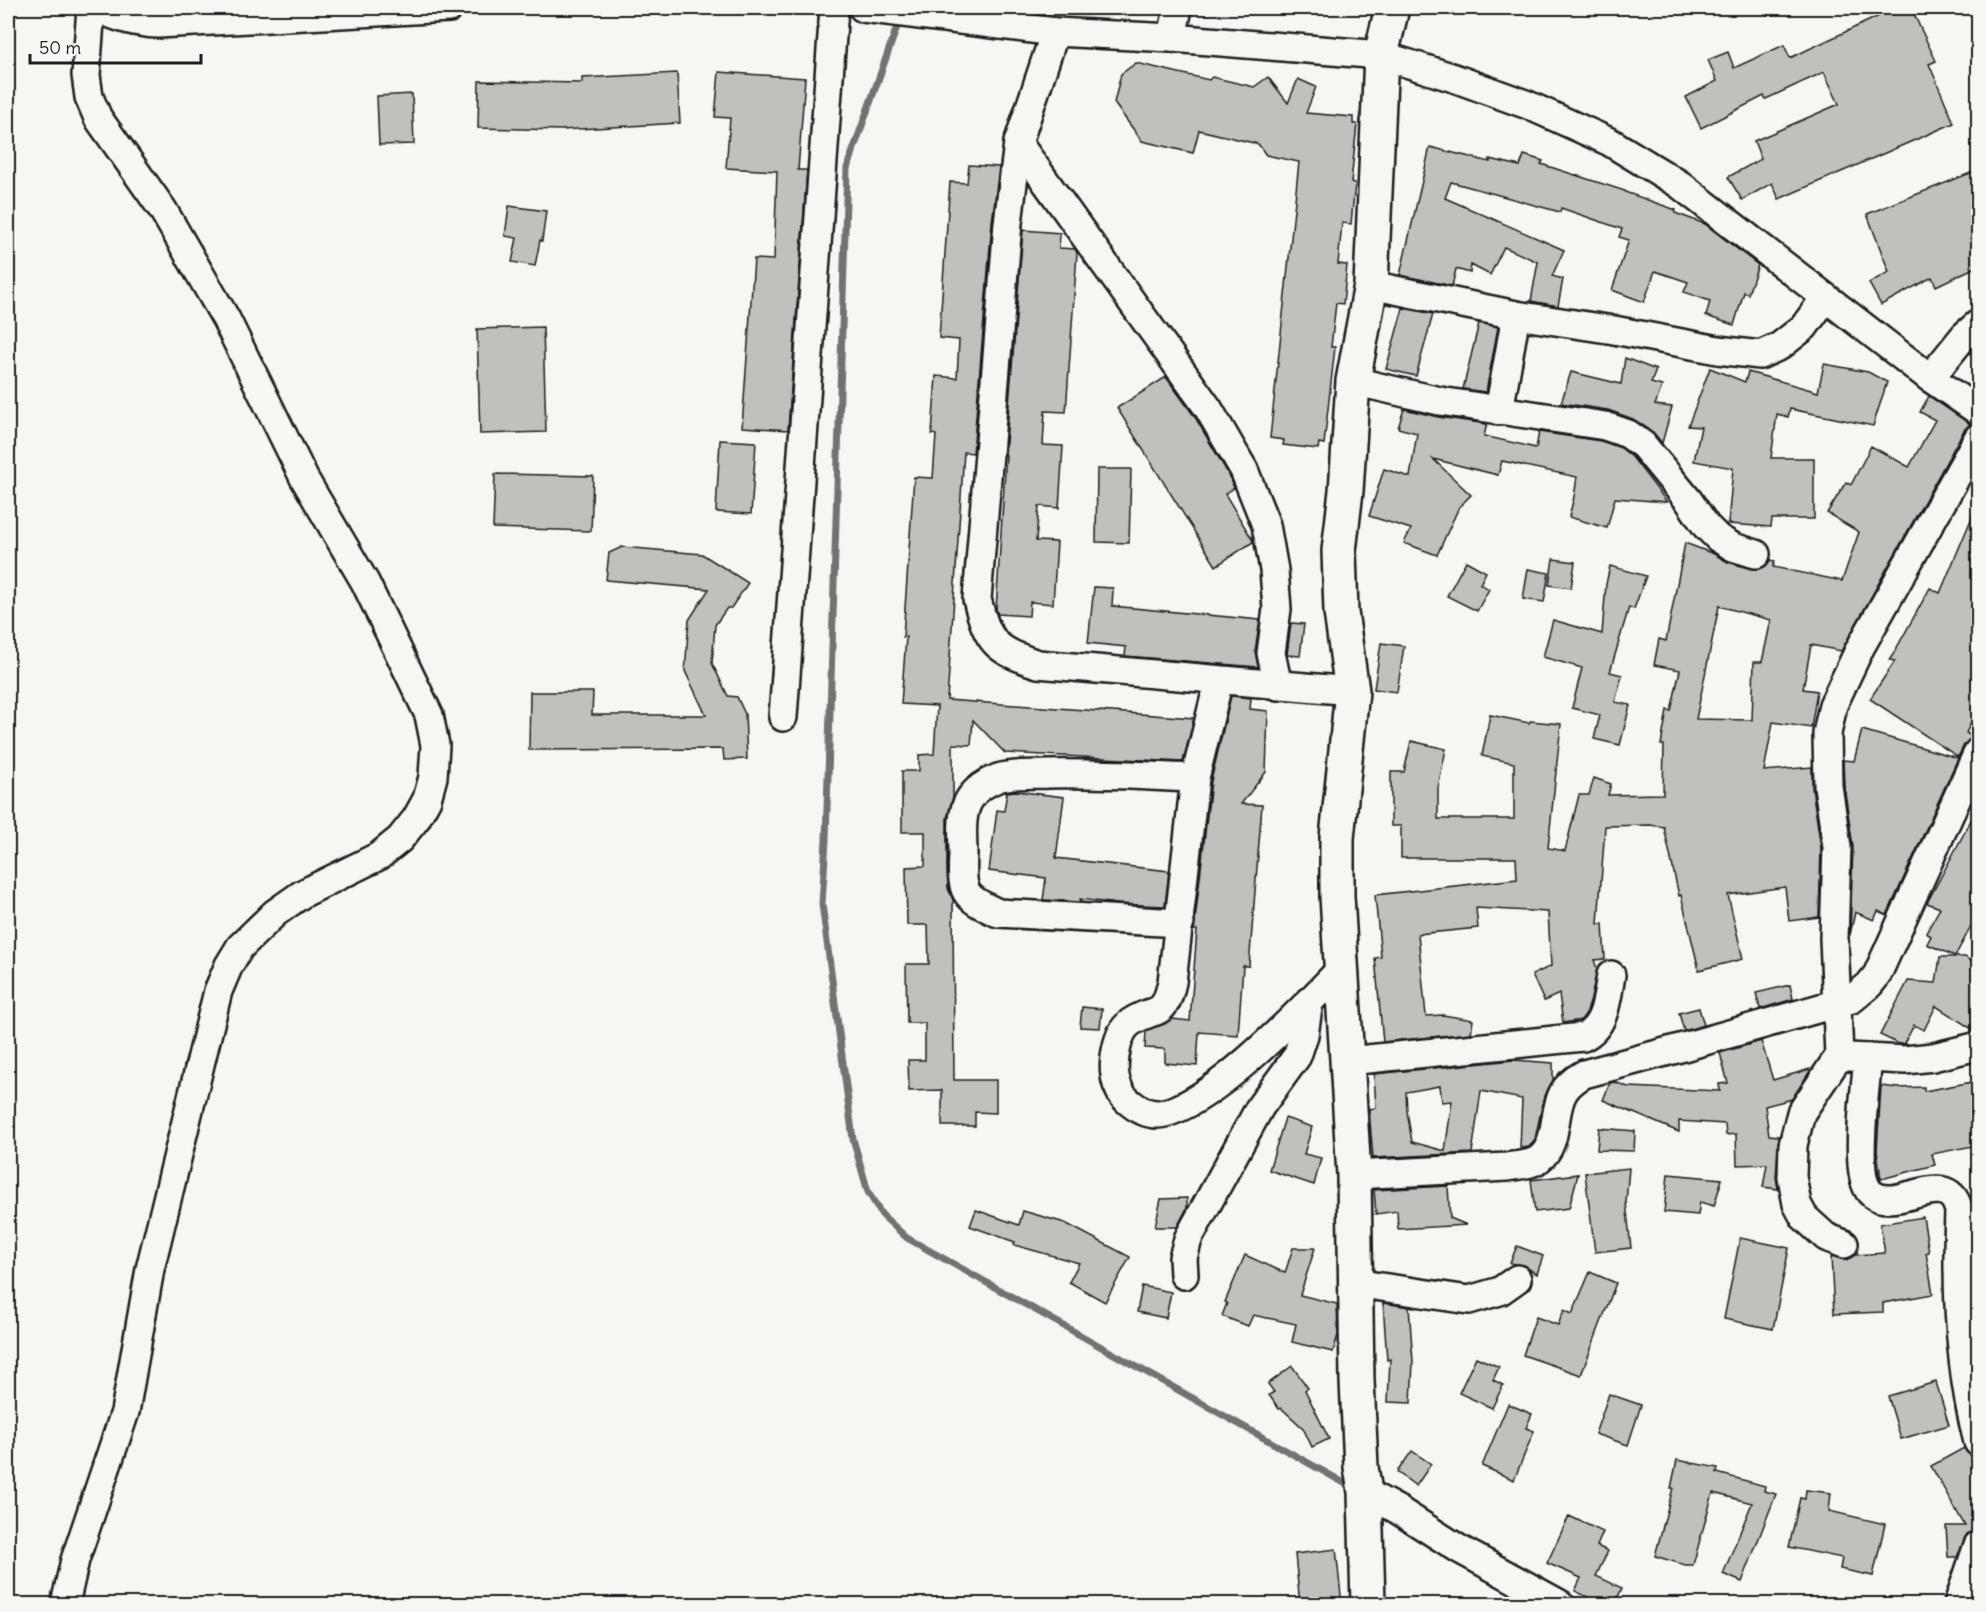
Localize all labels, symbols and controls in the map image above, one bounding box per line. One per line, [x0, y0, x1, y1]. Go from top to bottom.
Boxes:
scale bar [30, 27, 201, 65]
text: 50 m [39, 36, 81, 59]

